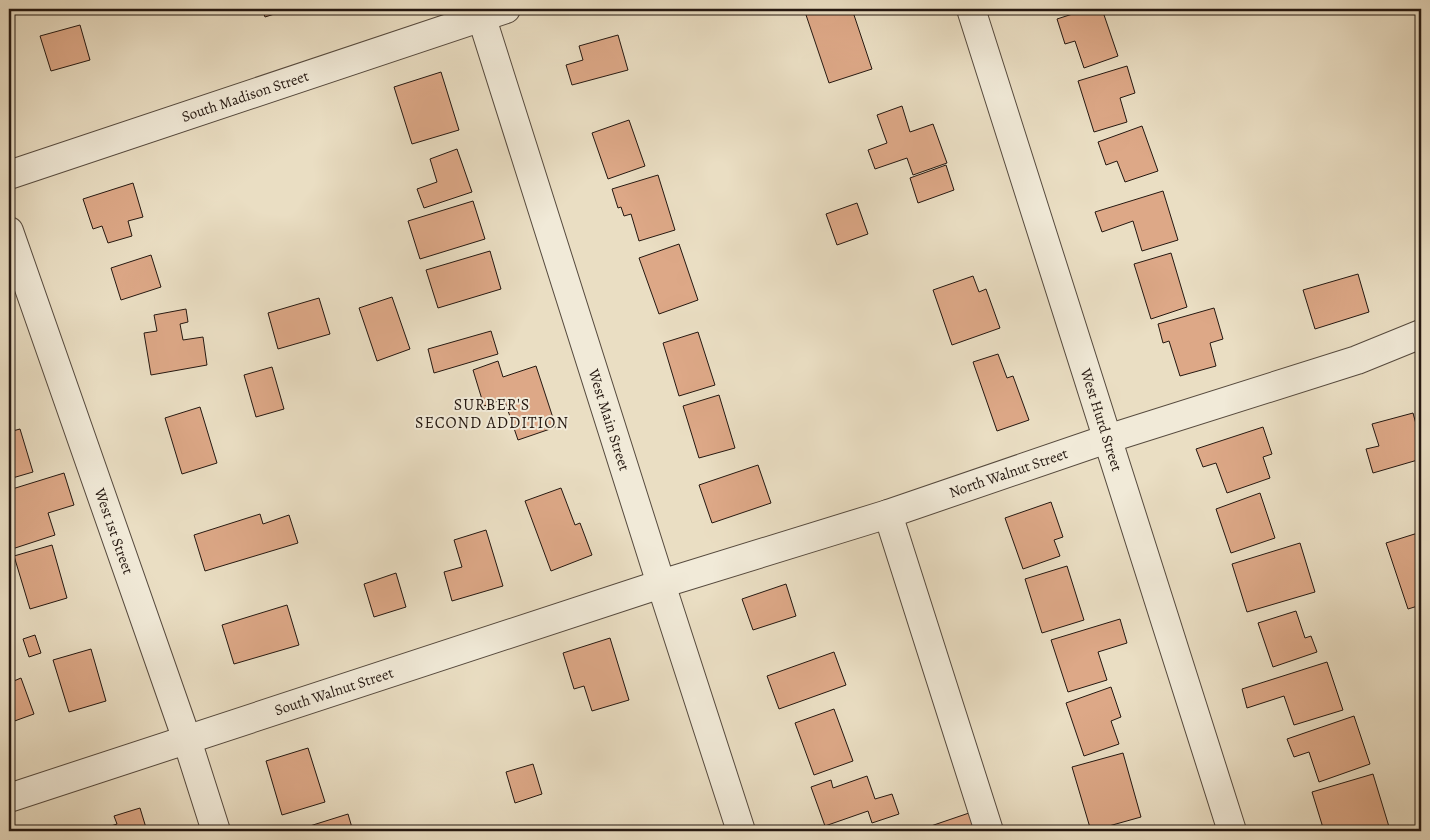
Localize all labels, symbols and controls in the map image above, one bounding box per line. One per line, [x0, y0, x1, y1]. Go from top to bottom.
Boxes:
street label: South Madison Street [179, 66, 311, 127]
street label: West Hurd Street [1075, 365, 1127, 474]
street label: West Main Street [583, 366, 635, 473]
district label: SURBER'S SECOND ADDITION [415, 394, 569, 434]
street label: North Walnut Street [946, 443, 1070, 502]
street label: West 1st Street [89, 485, 138, 577]
street label: South Walnut Street [272, 663, 396, 720]

